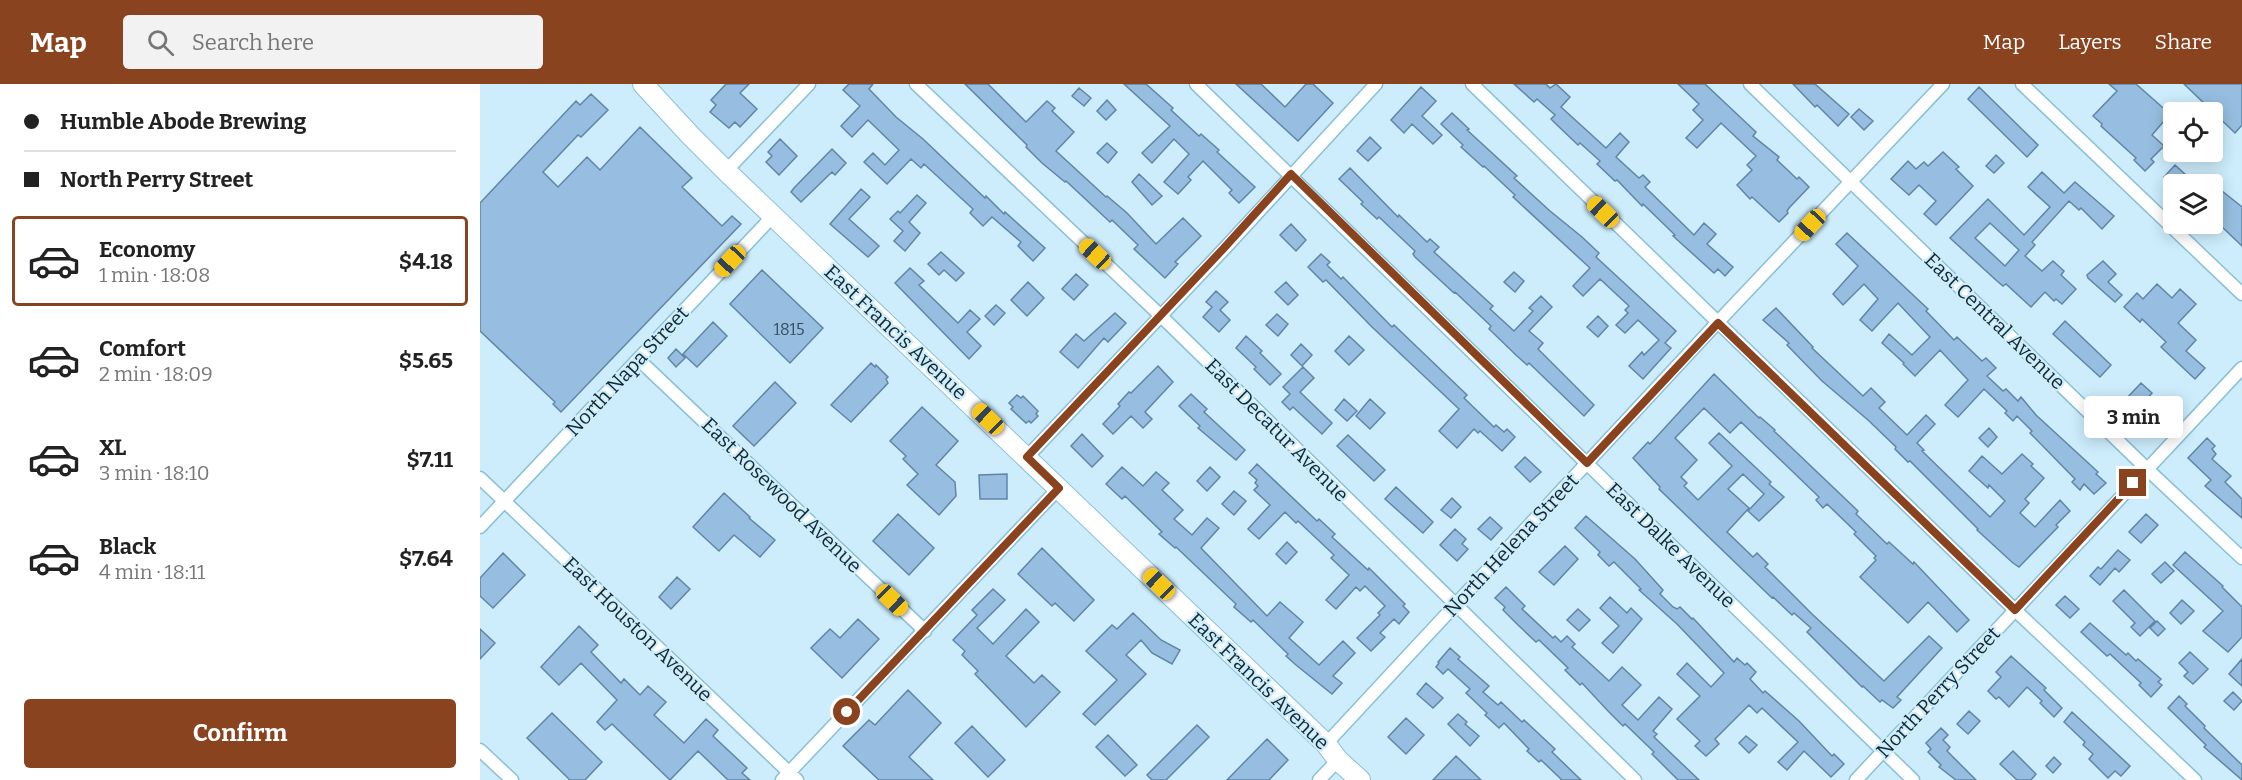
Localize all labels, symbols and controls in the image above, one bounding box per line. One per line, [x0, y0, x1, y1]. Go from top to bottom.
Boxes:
search box [123, 15, 543, 69]
text: Map [30, 26, 87, 59]
icon: search [144, 26, 177, 59]
text: Search here [192, 29, 314, 56]
text: Map [1983, 29, 2025, 55]
text: Layers [2058, 29, 2122, 55]
text: Share [2155, 29, 2212, 55]
map controls [2163, 102, 2223, 234]
button: locate [2163, 102, 2223, 162]
text: Humble Abode Brewing [60, 108, 306, 135]
text: North Perry Street [60, 166, 253, 193]
button: layers [2163, 174, 2223, 234]
car [1584, 193, 1622, 231]
car [1791, 206, 1829, 244]
icon: car [27, 234, 81, 288]
car [1076, 235, 1114, 273]
text: Economy [99, 236, 195, 263]
car [711, 242, 749, 280]
text: $4.18 [399, 248, 453, 275]
street label: East Central Avenue [1920, 248, 2070, 394]
street label: East Francis Avenue [820, 260, 972, 404]
text: 1 min · 18:08 [99, 263, 210, 287]
street label: North Napa Street [561, 301, 693, 441]
house number: 1815 [773, 320, 805, 339]
icon: car [27, 333, 81, 387]
text: Comfort [99, 335, 186, 362]
text: $5.65 [399, 347, 453, 374]
street label: East Decatur Avenue [1200, 353, 1354, 507]
text: 2 min · 18:09 [99, 362, 213, 386]
callout: 3 min [2084, 396, 2182, 438]
car [969, 400, 1007, 438]
text: 3 min [2107, 405, 2160, 429]
street label: East Rosewood Avenue [697, 412, 867, 578]
icon: car [27, 432, 81, 486]
text: XL [99, 434, 126, 461]
text: $7.11 [407, 446, 453, 473]
text: 3 min · 18:10 [99, 461, 210, 485]
street label: North Helena Street [1439, 469, 1583, 621]
route end [2119, 469, 2146, 496]
street label: East Dalke Avenue [1601, 477, 1741, 613]
icon: car [27, 531, 81, 585]
text: Black [99, 533, 156, 560]
text: $7.64 [399, 545, 453, 572]
street label: East Houston Avenue [558, 551, 718, 707]
text: 4 min · 18:11 [99, 560, 205, 584]
car [1140, 565, 1178, 603]
car [873, 581, 911, 619]
street label: East Francis Avenue [1184, 608, 1334, 754]
street label: North Perry Street [1871, 621, 2005, 763]
route start [833, 698, 860, 725]
button: Confirm [24, 699, 456, 768]

